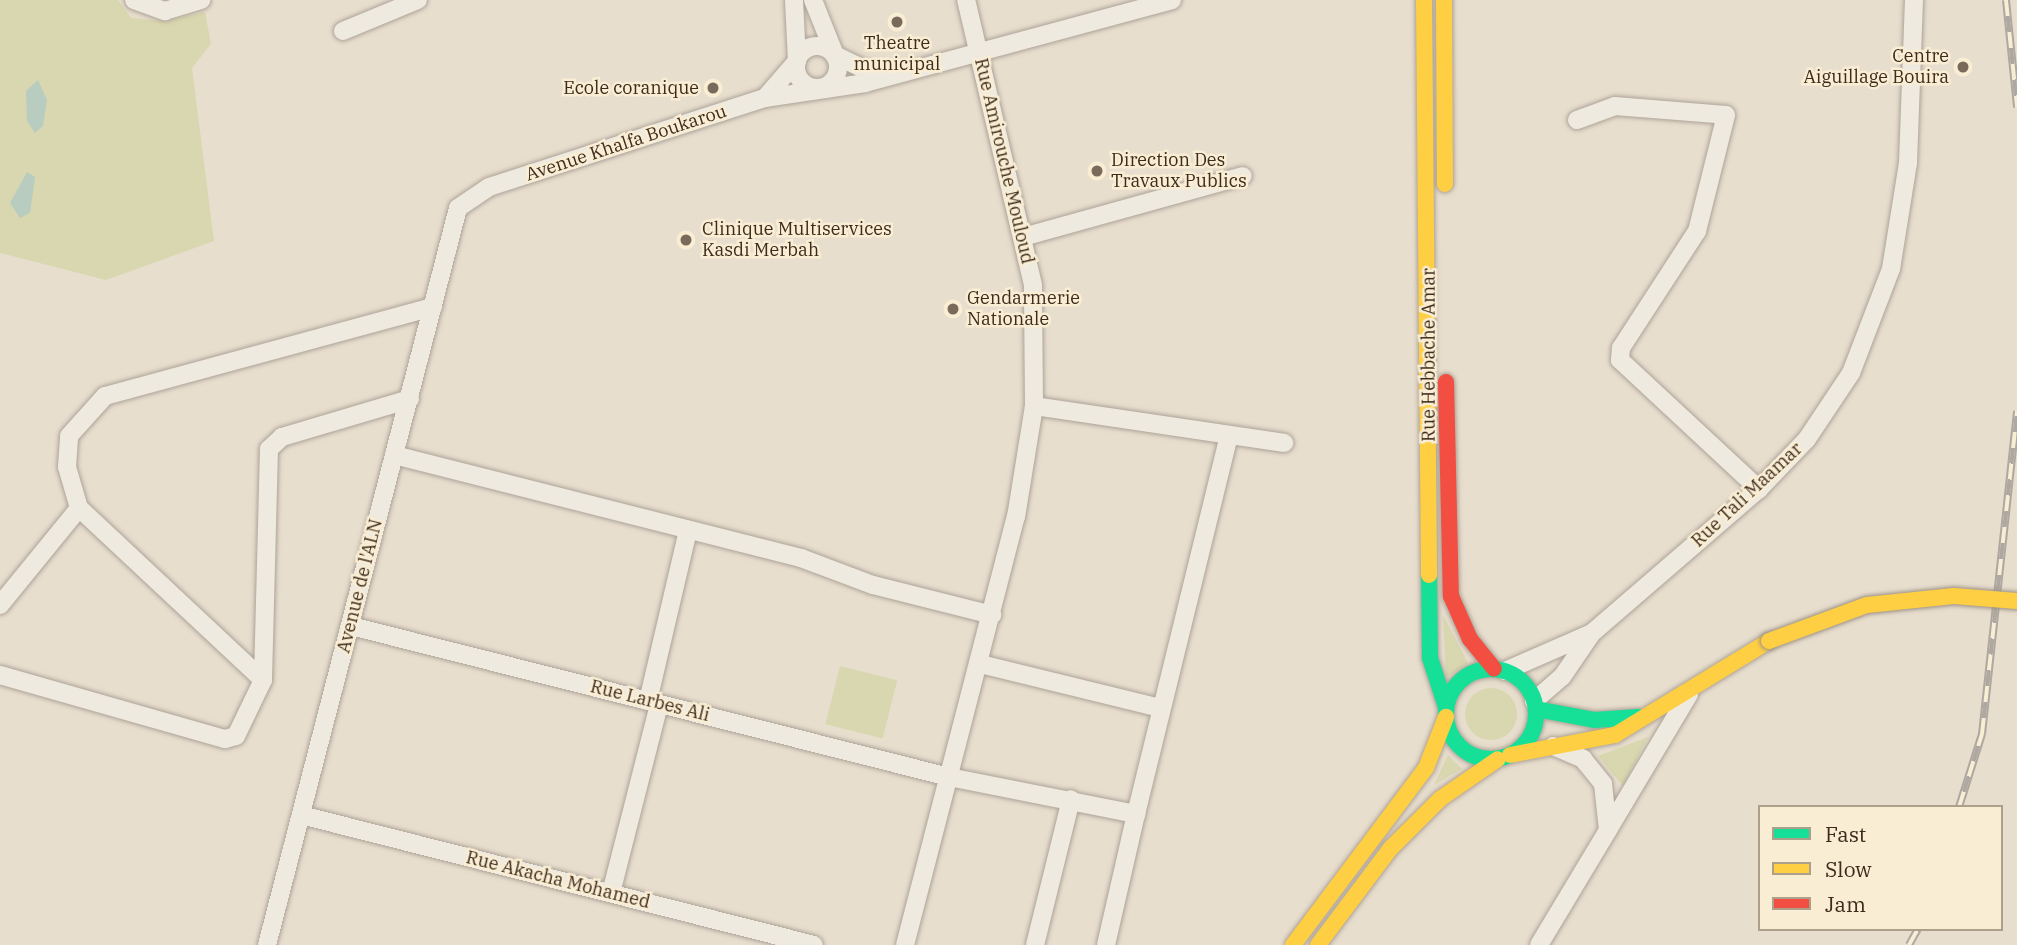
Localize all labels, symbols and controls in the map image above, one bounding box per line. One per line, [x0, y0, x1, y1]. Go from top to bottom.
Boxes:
marker: Theatre municipal [889, 14, 905, 30]
place label: Theatre municipal [854, 33, 940, 76]
place label: Centre Aiguillage Bouira [1804, 46, 1949, 88]
street label: Rue Amirouche Mouloud [970, 56, 1038, 266]
marker: Centre Aiguillage Bouira [1955, 59, 1971, 75]
place label: Ecole coranique [563, 77, 699, 99]
marker: Ecole coranique [705, 80, 721, 96]
street label: Avenue Khalfa Boukarou [523, 100, 729, 186]
place label: Direction Des Travaux Publics [1111, 150, 1247, 192]
marker: Direction Des Travaux Publics [1089, 163, 1105, 179]
place label: Clinique Multiservices Kasdi Merbah [702, 219, 892, 262]
marker: Clinique Multiservices Kasdi Merbah [676, 230, 696, 250]
street label: Rue Hebbache Amar [1418, 268, 1440, 442]
place label: Gendarmerie Nationale [967, 288, 1080, 330]
marker: Gendarmerie Nationale [945, 301, 961, 317]
street label: Rue Tali Maamar [1687, 438, 1807, 552]
street label: Avenue de l'ALN [333, 517, 387, 655]
street label: Rue Larbes Ali [588, 676, 712, 726]
legend [1758, 805, 2003, 931]
text: Fast [1825, 820, 1866, 848]
street label: Rue Akacha Mohamed [464, 847, 652, 913]
text: Slow [1825, 855, 1872, 883]
text: Jam [1825, 890, 1866, 918]

